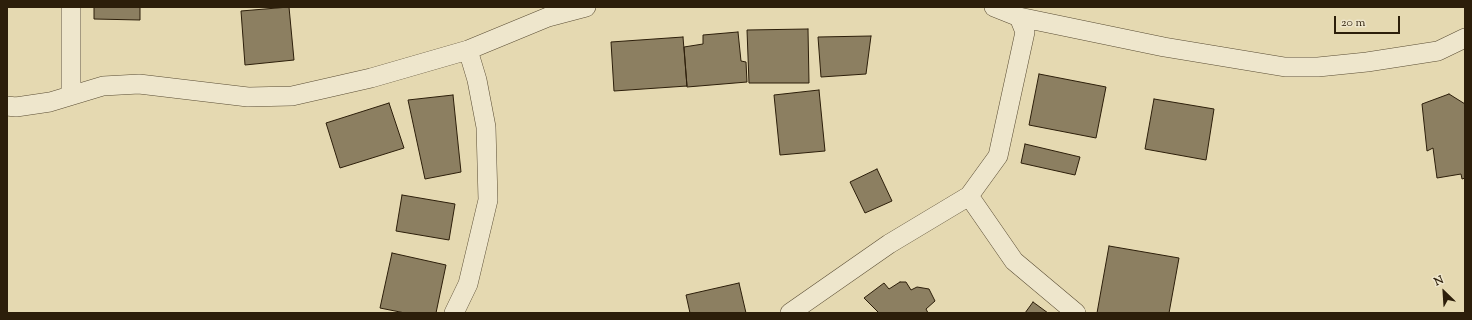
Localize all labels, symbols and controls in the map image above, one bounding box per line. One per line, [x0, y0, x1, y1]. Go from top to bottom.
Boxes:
scale bar [1336, 8, 1402, 34]
text: 20 m [1341, 14, 1365, 32]
north arrow [1424, 272, 1464, 312]
text: N [1432, 272, 1446, 290]

